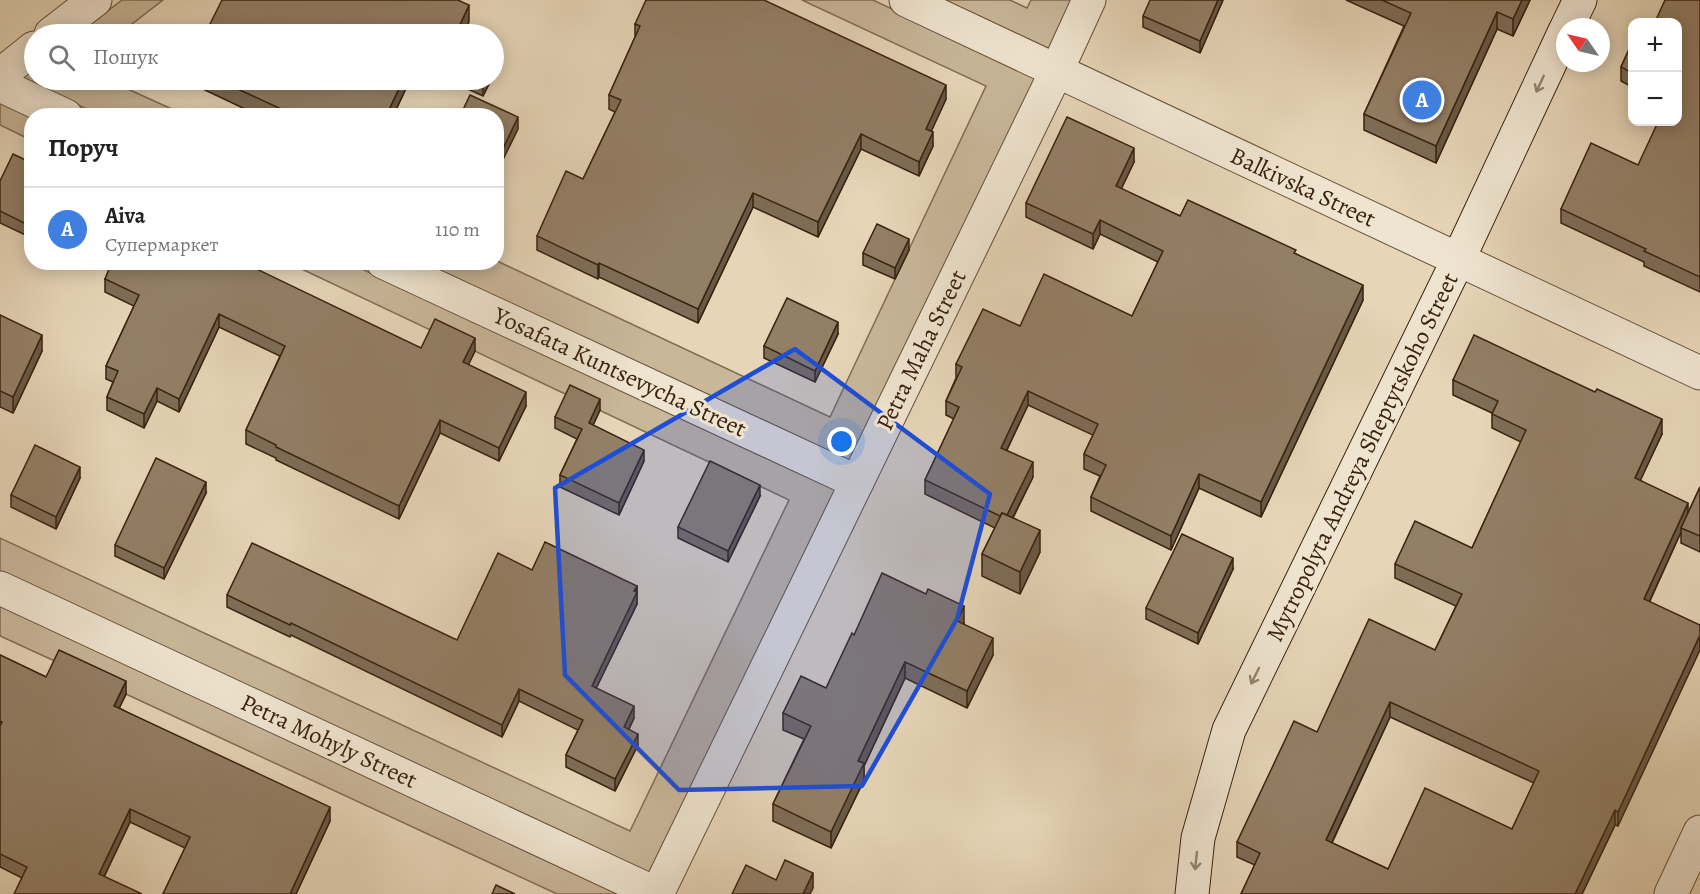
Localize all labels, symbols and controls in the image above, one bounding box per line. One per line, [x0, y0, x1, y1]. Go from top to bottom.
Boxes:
north arrow [1556, 18, 1610, 72]
map controls [1628, 18, 1682, 126]
button: + [1628, 18, 1682, 72]
search box [24, 24, 504, 90]
icon: search [45, 41, 78, 74]
text: Пошук [93, 42, 159, 72]
button: − [1628, 72, 1682, 126]
one-way arrow [1534, 75, 1546, 93]
pin: A [1402, 78, 1442, 122]
text: Поруч [48, 130, 119, 165]
street label: Balkivska Street [1225, 139, 1381, 235]
text: Aiva [105, 201, 145, 231]
text: A [61, 216, 74, 243]
text: 110 m [435, 216, 480, 243]
text: Супермаркет [105, 231, 219, 258]
street label: Petra Maha Street [868, 264, 974, 436]
street label: Mytropolyta Andreya Sheptytskoho Street [1258, 267, 1466, 647]
street label: Yosafata Kuntsevycha Street [488, 299, 752, 445]
your location [827, 427, 856, 456]
one-way arrow [1249, 667, 1261, 684]
street label: Petra Mohyly Street [236, 686, 422, 796]
one-way arrow [1190, 850, 1201, 870]

